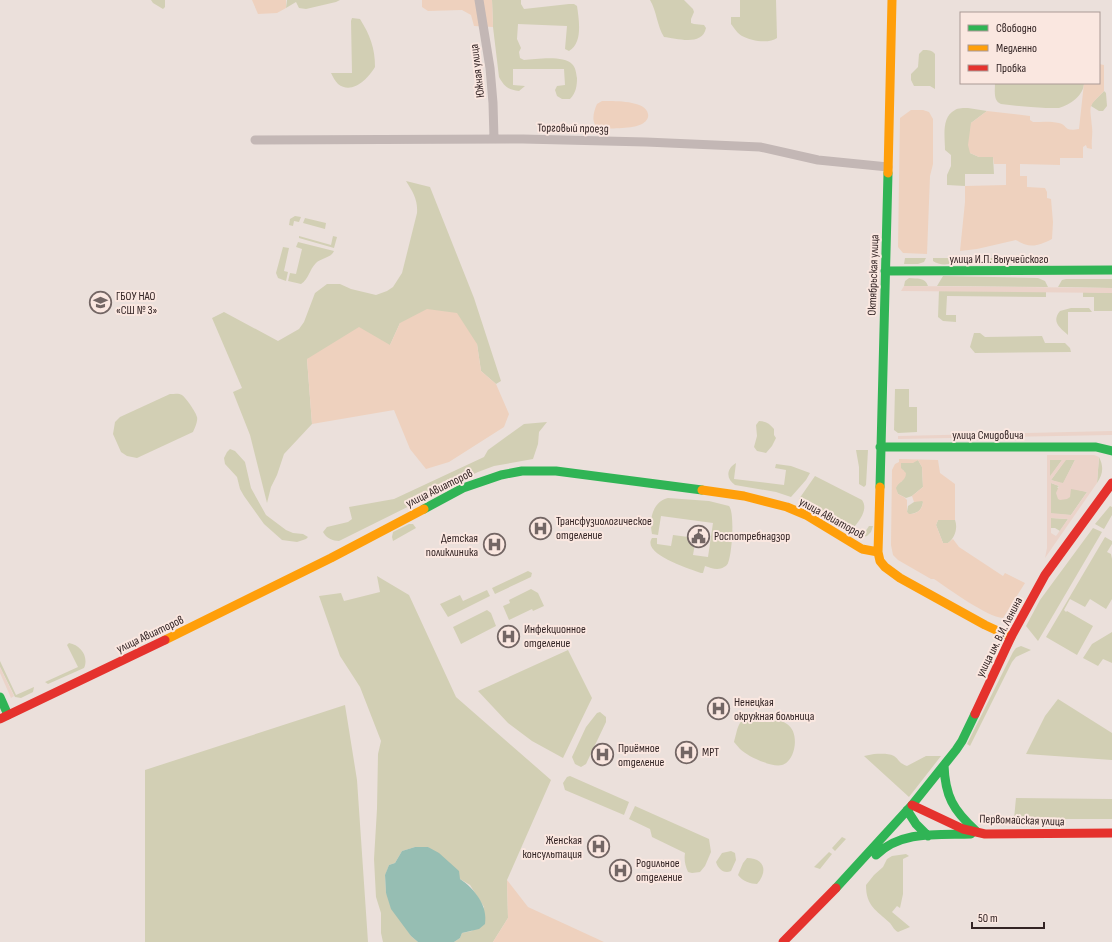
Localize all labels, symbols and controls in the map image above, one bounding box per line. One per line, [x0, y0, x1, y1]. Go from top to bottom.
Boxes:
legend [960, 12, 1100, 84]
text: Свободно [996, 21, 1037, 36]
text: Медленно [996, 41, 1037, 56]
street label: Южная улица [467, 43, 488, 99]
text: Пробка [996, 61, 1027, 76]
street label: Торговый проезд [537, 120, 609, 137]
street label: Октябрьская улица [865, 234, 882, 316]
street label: улица И.П. Выучейского [949, 252, 1049, 267]
place label: ГБОУ НАО «СШ № 3» [116, 289, 158, 318]
school or university icon: ГБОУ НАО «СШ № 3» [87, 290, 113, 316]
street label: улица Смидовича [952, 428, 1024, 443]
street label: улица Авиаторов [403, 466, 475, 511]
street label: улица Авиаторов [796, 494, 867, 543]
place label: Трансфузиологическое отделение [556, 514, 652, 543]
hospital icon: Трансфузиологическое отделение [527, 515, 553, 541]
public building icon: Роспотребнадзор [685, 523, 711, 549]
place label: Роспотребнадзор [714, 529, 790, 544]
place label: Детская поликлиника [426, 531, 478, 560]
hospital icon: Детская поликлиника [481, 532, 507, 558]
street label: улица им. В.И. Ленина [973, 594, 1026, 680]
street label: улица Авиаторов [114, 612, 186, 657]
place label: Инфекционное отделение [524, 622, 586, 651]
hospital icon: Инфекционное отделение [496, 623, 522, 649]
place label: Ненецкая окружная больница [734, 695, 815, 724]
hospital icon: Ненецкая окружная больница [705, 696, 731, 722]
hospital icon: МРТ [674, 739, 700, 765]
place label: Приёмное отделение [618, 741, 665, 770]
hospital icon: Приёмное отделение [589, 742, 615, 768]
place label: МРТ [702, 745, 719, 760]
street label: Первомайская улица [979, 812, 1065, 829]
place label: Женская консультация [522, 833, 582, 862]
hospital icon: Женская консультация [585, 834, 611, 860]
place label: Родильное отделение [636, 856, 683, 885]
hospital icon: Родильное отделение [607, 857, 633, 883]
scale bar [972, 904, 1044, 930]
text: 50 m [978, 911, 998, 926]

